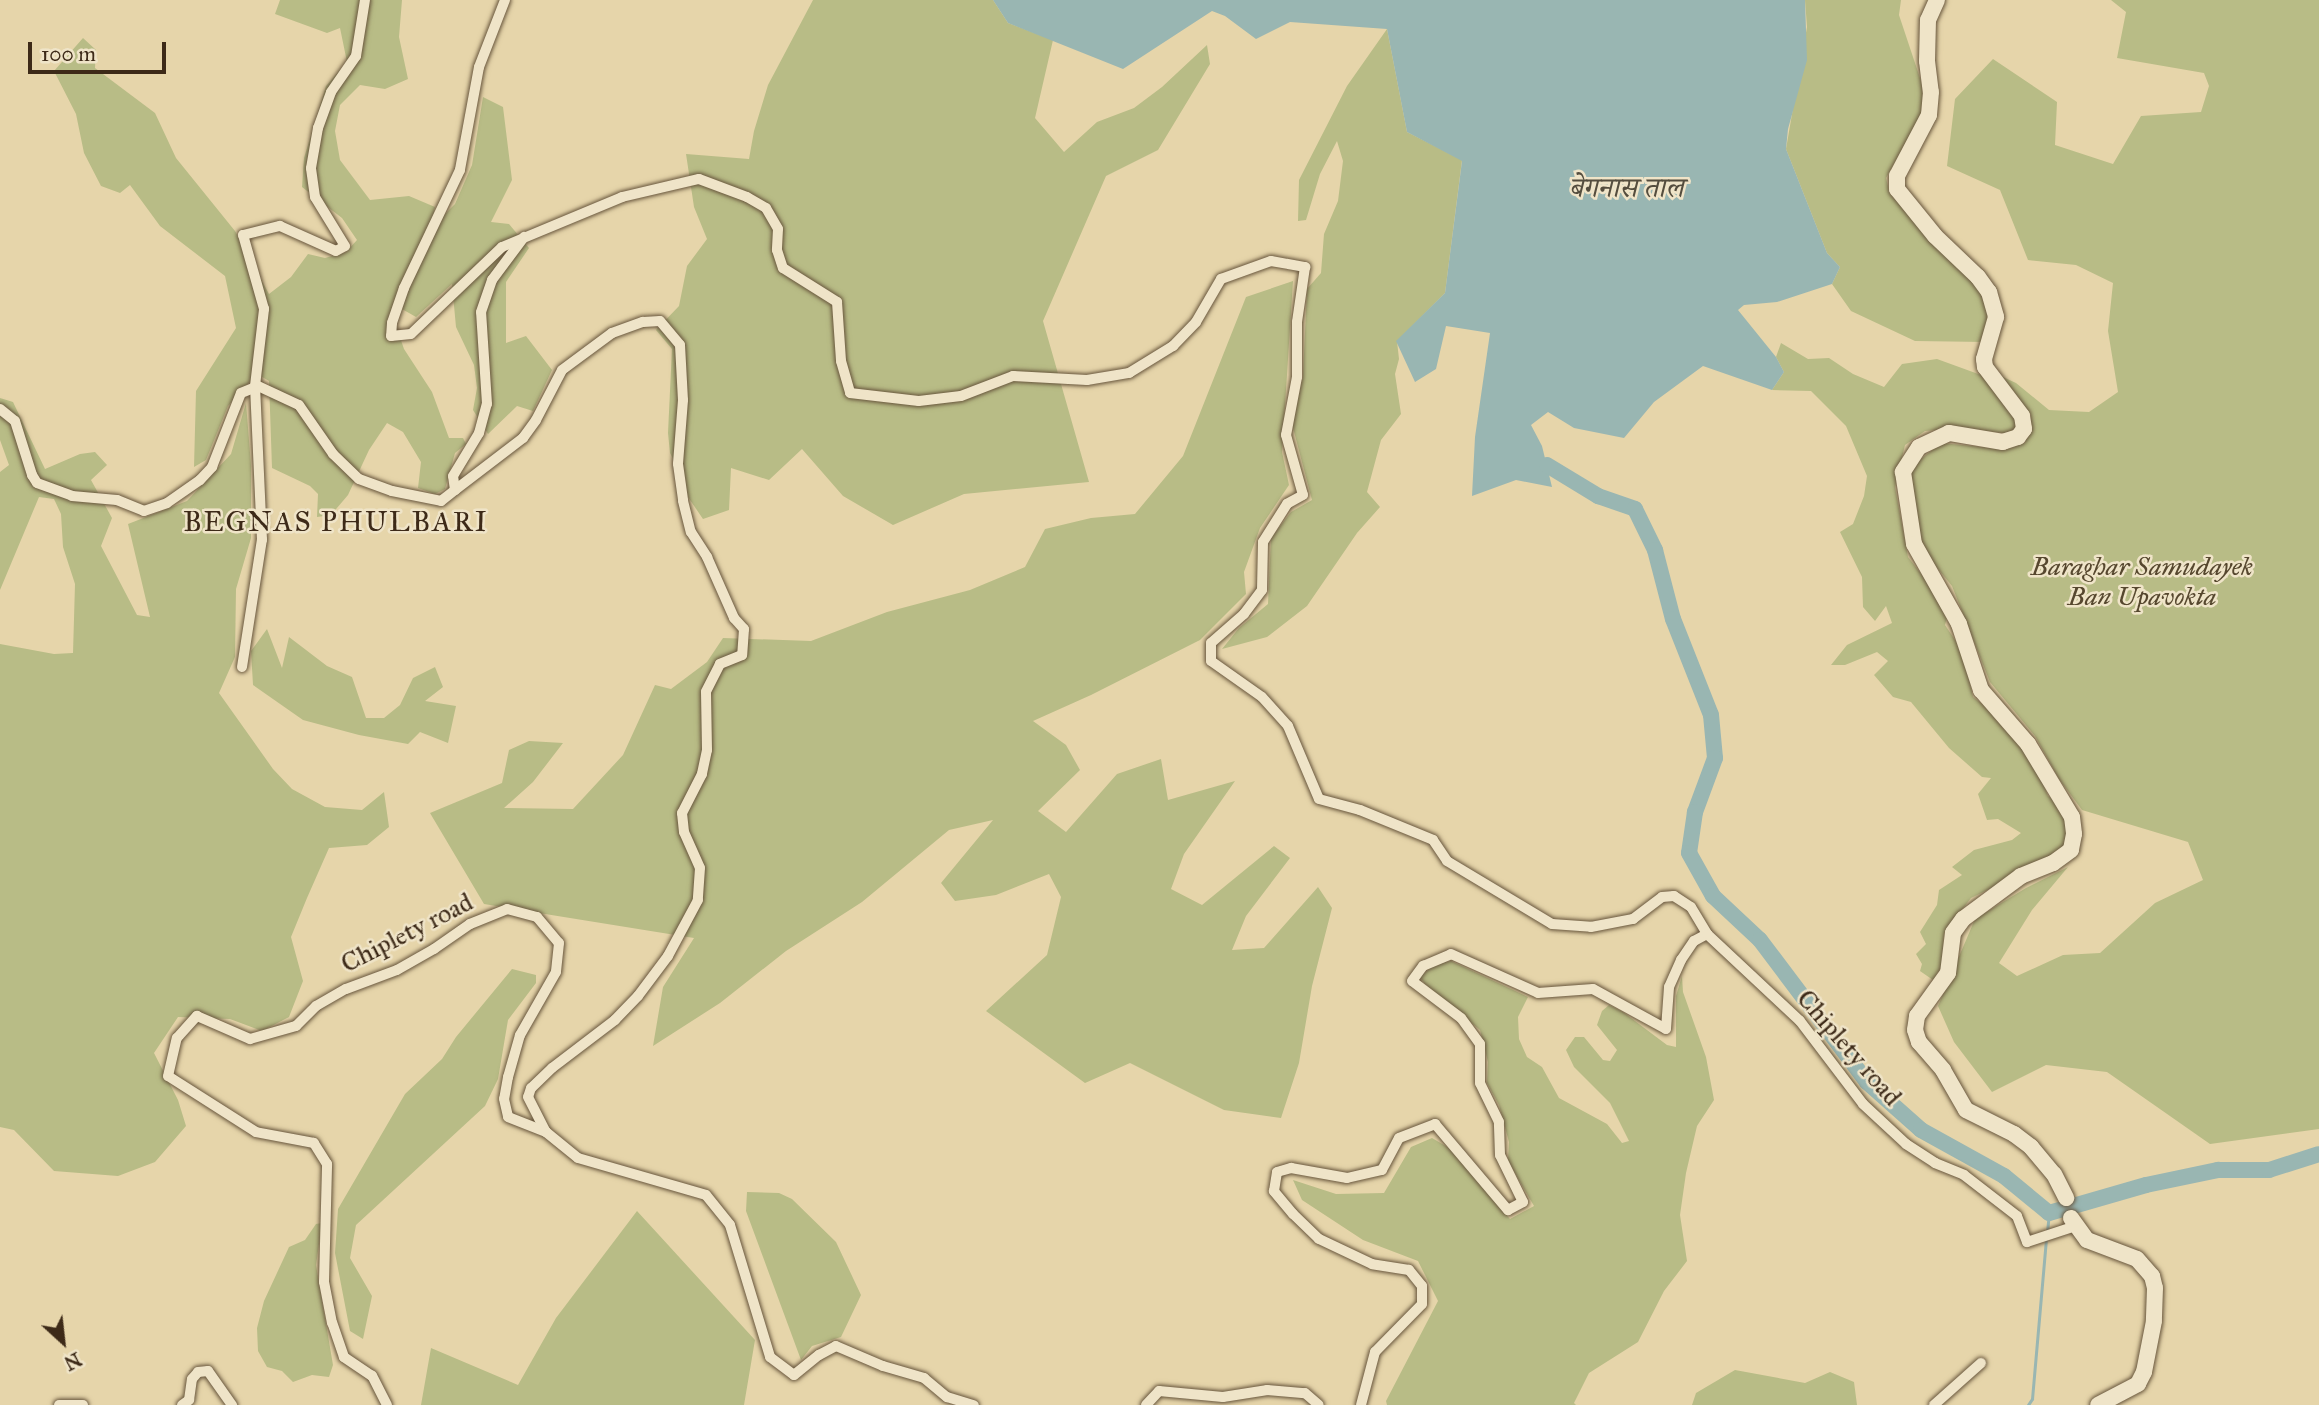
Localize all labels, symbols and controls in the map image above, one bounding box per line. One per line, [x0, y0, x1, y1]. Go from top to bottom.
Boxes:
scale bar [32, 28, 170, 72]
text: 100 m [41, 41, 96, 67]
water label: बेगनास ताल [1569, 171, 1683, 205]
district label: BEGNAS PHULBARI [185, 505, 487, 539]
park label: Baraghar Samudayek Ban Upavokta [2031, 551, 2253, 612]
street label: Chiplety road [336, 886, 478, 980]
street label: Chiplety road [1790, 983, 1908, 1113]
north arrow [28, 1307, 98, 1377]
text: N [60, 1347, 85, 1375]

